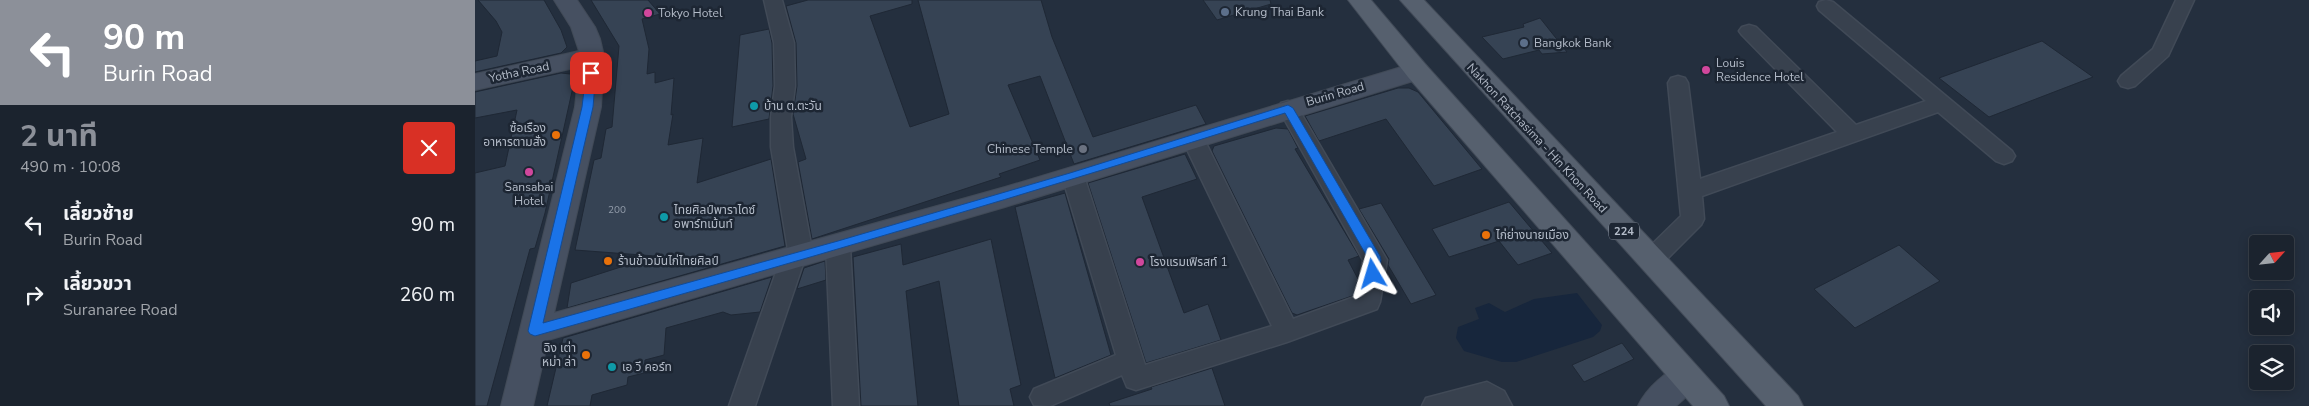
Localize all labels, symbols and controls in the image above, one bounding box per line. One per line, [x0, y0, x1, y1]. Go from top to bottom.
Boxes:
place label: Krung Thai Bank [1235, 4, 1325, 20]
place label: Tokyo Hotel [658, 5, 723, 21]
marker: Krung Thai Bank [1219, 6, 1231, 18]
marker: Tokyo Hotel [642, 7, 654, 19]
text: 90 m [103, 14, 185, 61]
icon: left [20, 20, 85, 85]
place label: Bangkok Bank [1534, 35, 1612, 51]
marker: Bangkok Bank [1518, 37, 1530, 49]
pin [570, 52, 612, 94]
place label: Louis Residence Hotel [1716, 55, 1804, 85]
street label: Yotha Road [486, 58, 551, 86]
text: Burin Road [103, 59, 213, 89]
icon: arrive [577, 59, 605, 87]
street label: Nakhon Ratchasima - Hin Khon Road [1463, 60, 1611, 216]
marker: Louis Residence Hotel [1700, 64, 1712, 76]
street label: Burin Road [1304, 78, 1366, 110]
place label: บ้าน ต.ตะวัน [764, 98, 822, 114]
marker: บ้าน ต.ตะวัน [748, 100, 760, 112]
text: 2 นาที [20, 116, 98, 157]
place label: ซ้อเรือง อาหารตามสั่ง [483, 120, 546, 150]
button: close [403, 122, 455, 174]
marker: ซ้อเรือง อาหารตามสั่ง [550, 129, 562, 141]
place label: Chinese Temple [987, 141, 1073, 157]
marker: Chinese Temple [1077, 143, 1089, 155]
text: 490 m · 10:08 [20, 156, 121, 178]
marker: Sansabai Hotel [523, 166, 535, 178]
place label: Sansabai Hotel [505, 179, 553, 209]
text: เลี้ยวซ้าย [63, 201, 134, 227]
place label: ไทยศิลป์พาราไดซ์ อพาร์ทเม้นท์ [673, 202, 756, 232]
house number: 200 [608, 203, 626, 217]
icon: left [20, 211, 48, 239]
marker: ไทยศิลป์พาราไดซ์ อพาร์ทเม้นท์ [658, 211, 670, 223]
text: 90 m [411, 212, 455, 238]
road number: 224 [1609, 222, 1639, 240]
place label: ไก่ย่างนายเมือง [1495, 227, 1569, 243]
text: Burin Road [63, 229, 143, 251]
marker: ไก่ย่างนายเมือง [1480, 229, 1492, 241]
north arrow [2249, 235, 2294, 280]
map controls [2249, 235, 2294, 390]
position arrow [1346, 247, 1398, 299]
place label: ร้านข้าวมันไก่ไทยศิลป์ [618, 253, 719, 269]
place label: โรงแรมเฟิรสท์ 1 [1150, 254, 1228, 270]
marker: ร้านข้าวมันไก่ไทยศิลป์ [602, 255, 614, 267]
marker: โรงแรมเฟิรสท์ 1 [1134, 256, 1146, 268]
text: เลี้ยวขวา [63, 271, 132, 297]
icon: right [20, 281, 48, 309]
text: 260 m [400, 282, 455, 308]
button: sound [2249, 290, 2294, 335]
text: Suranaree Road [63, 299, 178, 321]
place label: ฉิง เต่า หม่า ล่า [542, 340, 576, 370]
button: layers [2249, 345, 2294, 390]
marker: ฉิง เต่า หม่า ล่า [580, 349, 592, 361]
place label: เอ วี คอร์ท [622, 359, 672, 375]
marker: เอ วี คอร์ท [606, 361, 618, 373]

